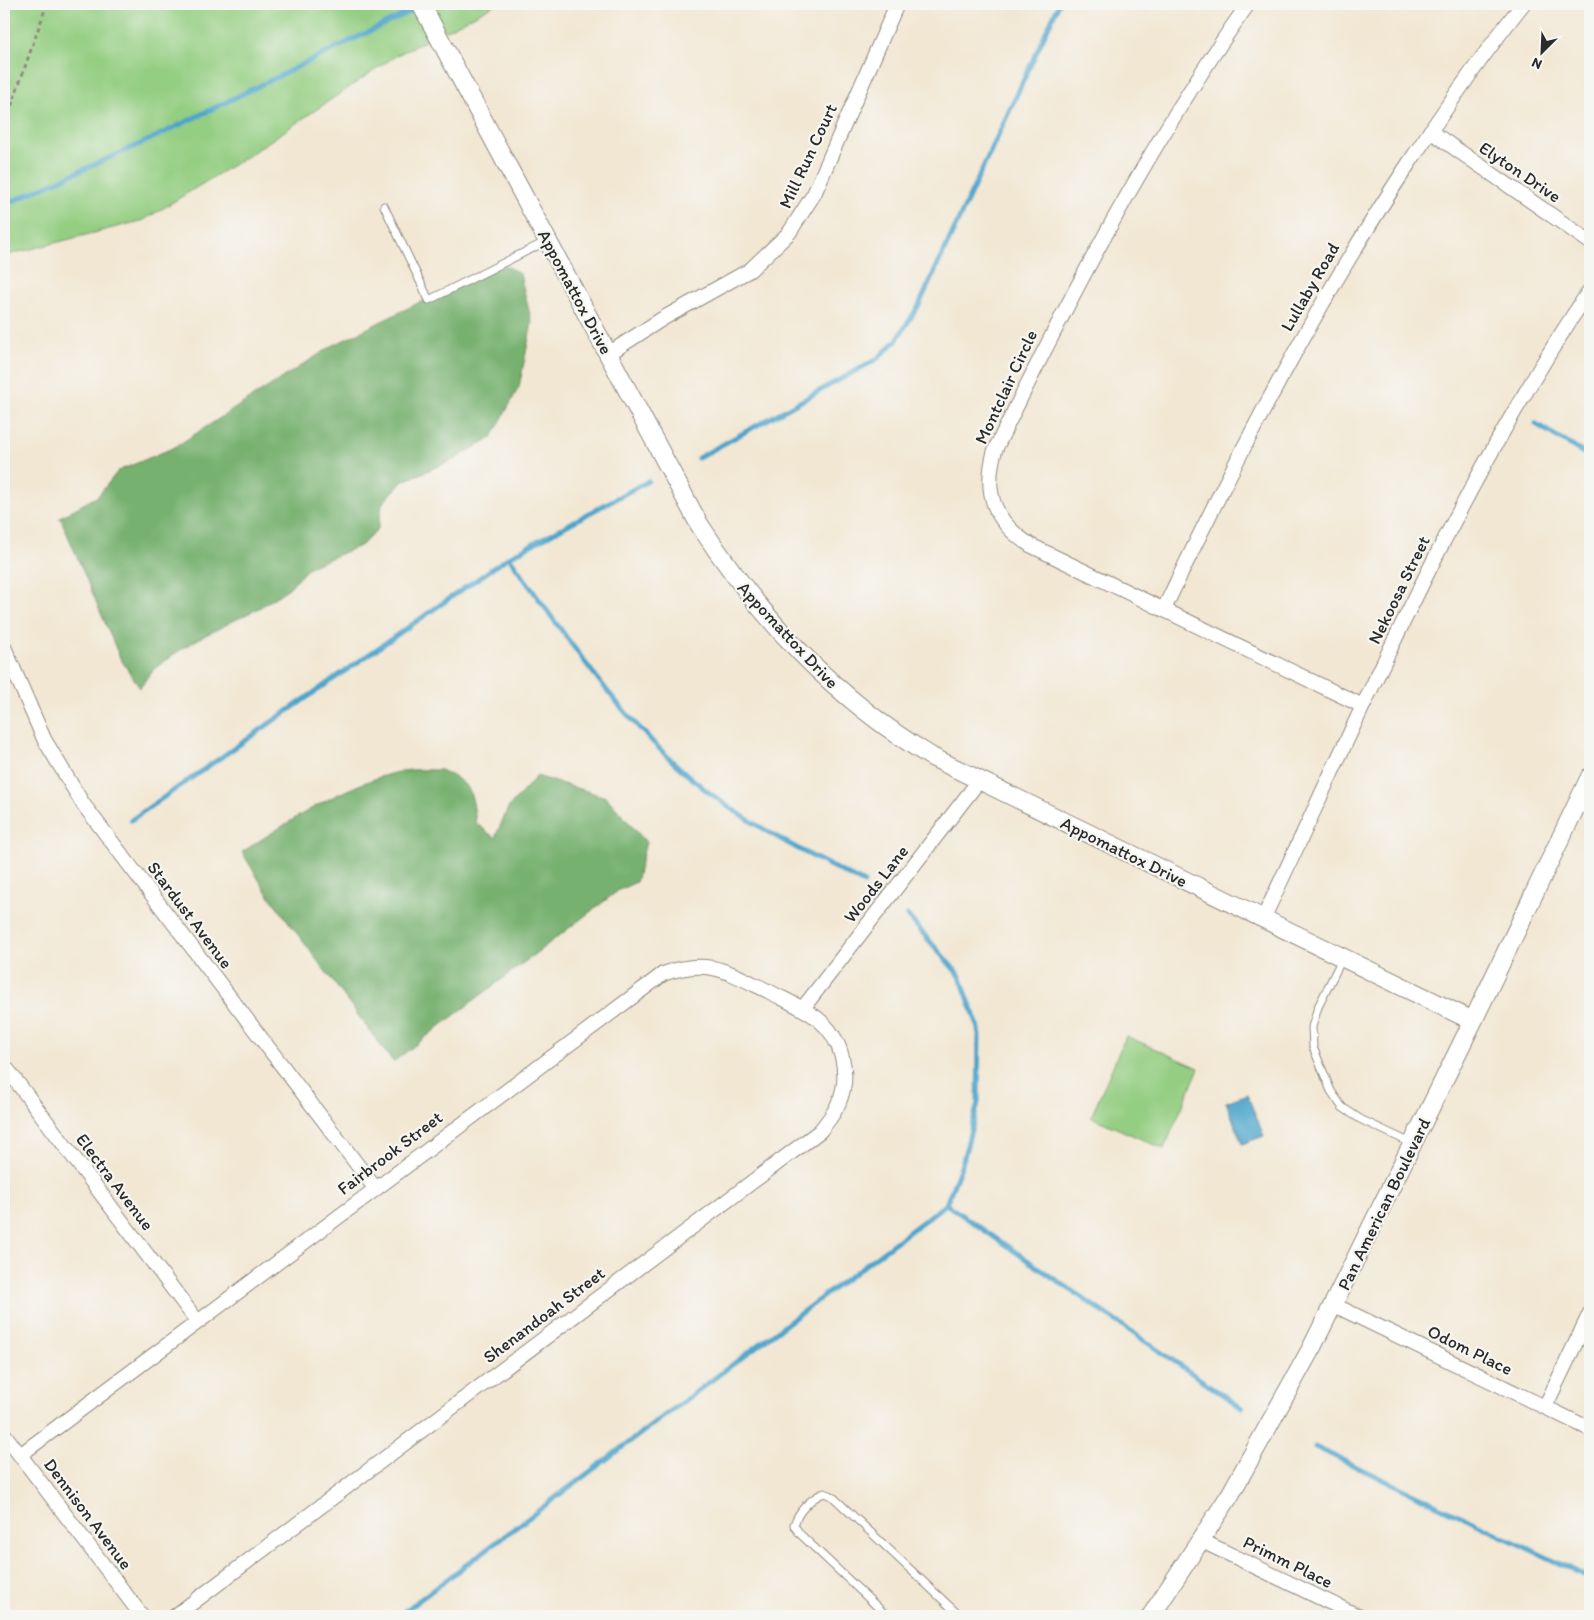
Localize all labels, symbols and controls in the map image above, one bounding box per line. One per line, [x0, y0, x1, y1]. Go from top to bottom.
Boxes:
north arrow [1516, 28, 1566, 78]
text: N [1529, 54, 1545, 73]
street label: Mill Run Court [774, 100, 842, 212]
street label: Elyton Drive [1475, 137, 1565, 207]
street label: Appomattox Drive [533, 226, 617, 358]
street label: Lullaby Road [1276, 238, 1344, 335]
street label: Montclair Circle [970, 326, 1042, 448]
street label: Nekoosa Street [1363, 532, 1435, 648]
street label: Appomattox Drive [733, 577, 843, 693]
street label: Appomattox Drive [1057, 812, 1191, 892]
street label: Woods Lane [839, 841, 913, 927]
street label: Stardust Avenue [142, 857, 238, 973]
street label: Fairbrook Street [333, 1106, 447, 1200]
street label: Pan American Boulevard [1333, 1114, 1435, 1294]
street label: Electra Avenue [71, 1129, 159, 1235]
street label: Shenandoah Street [479, 1262, 609, 1368]
street label: Odom Place [1424, 1320, 1516, 1380]
street label: Dennison Avenue [39, 1454, 137, 1574]
street label: Primm Place [1240, 1531, 1336, 1593]

